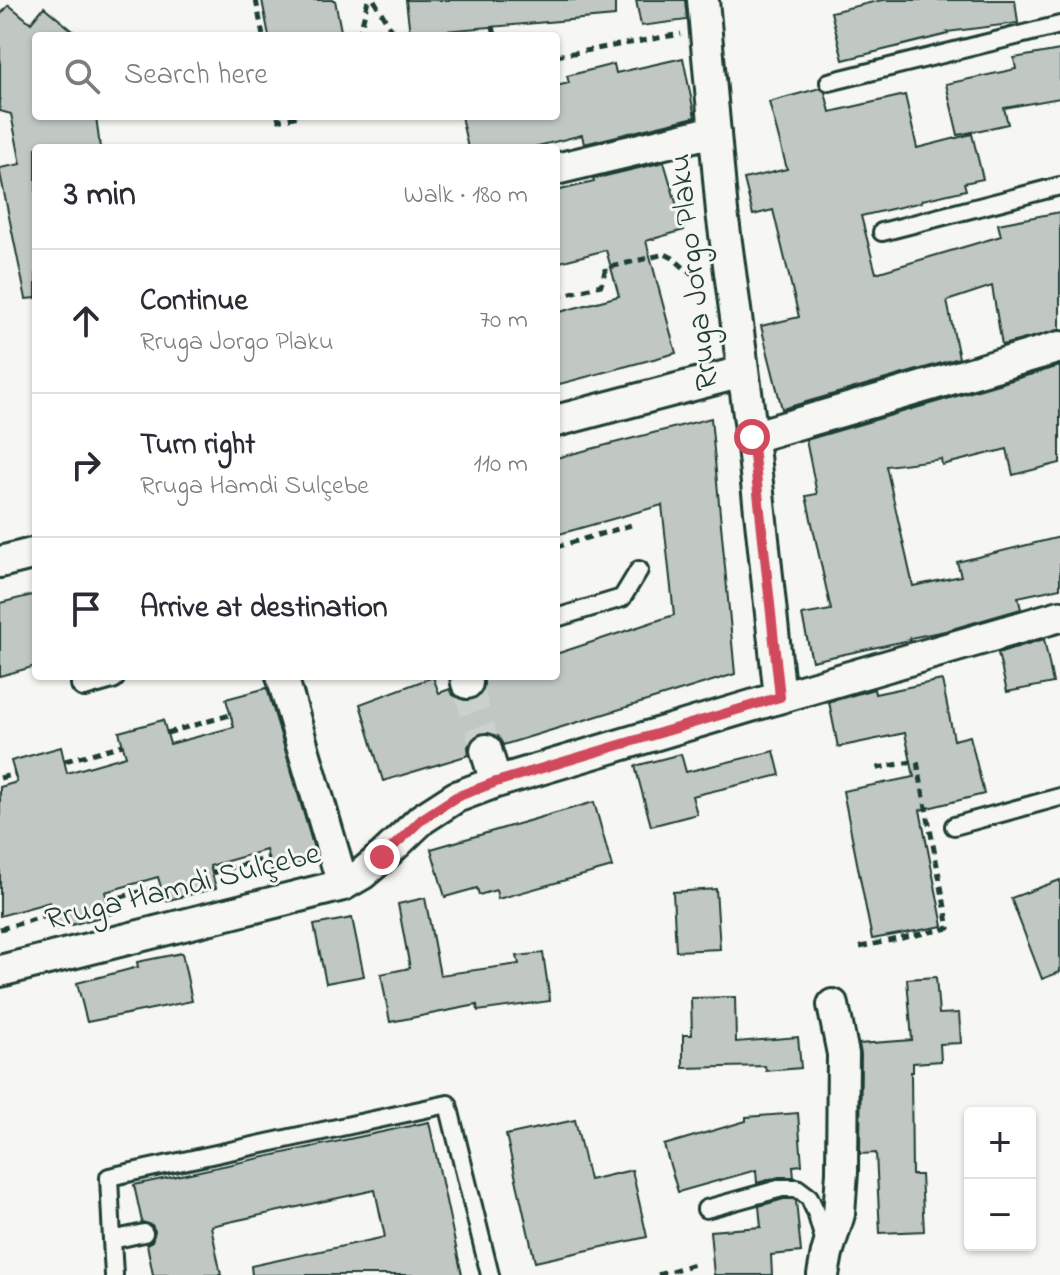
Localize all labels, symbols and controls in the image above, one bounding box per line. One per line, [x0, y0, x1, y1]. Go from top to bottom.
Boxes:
search box [32, 32, 560, 120]
icon: search [60, 54, 104, 98]
text: Search here [124, 54, 268, 98]
street label: Rruga Jorgo Plaku [657, 151, 733, 393]
text: 3 min [64, 171, 136, 221]
text: Walk · 180 m [404, 177, 528, 215]
text: Continue [140, 280, 248, 324]
icon: ahead [64, 299, 108, 343]
text: 70 m [479, 302, 528, 340]
text: Rruga Jorgo Plaku [140, 324, 334, 362]
route start [734, 419, 770, 455]
text: Turn right [140, 424, 255, 468]
icon: right [64, 443, 108, 487]
text: 110 m [474, 446, 528, 484]
text: Rruga Hamdi Sulçebe [140, 468, 369, 506]
icon: arrive [64, 587, 108, 631]
text: Arrive at destination [140, 587, 388, 631]
street label: Rruga Hamdi Sulçebe [41, 831, 326, 945]
route end [364, 839, 400, 875]
map controls [964, 1107, 1036, 1251]
button: + [964, 1107, 1036, 1179]
button: − [964, 1179, 1036, 1251]

